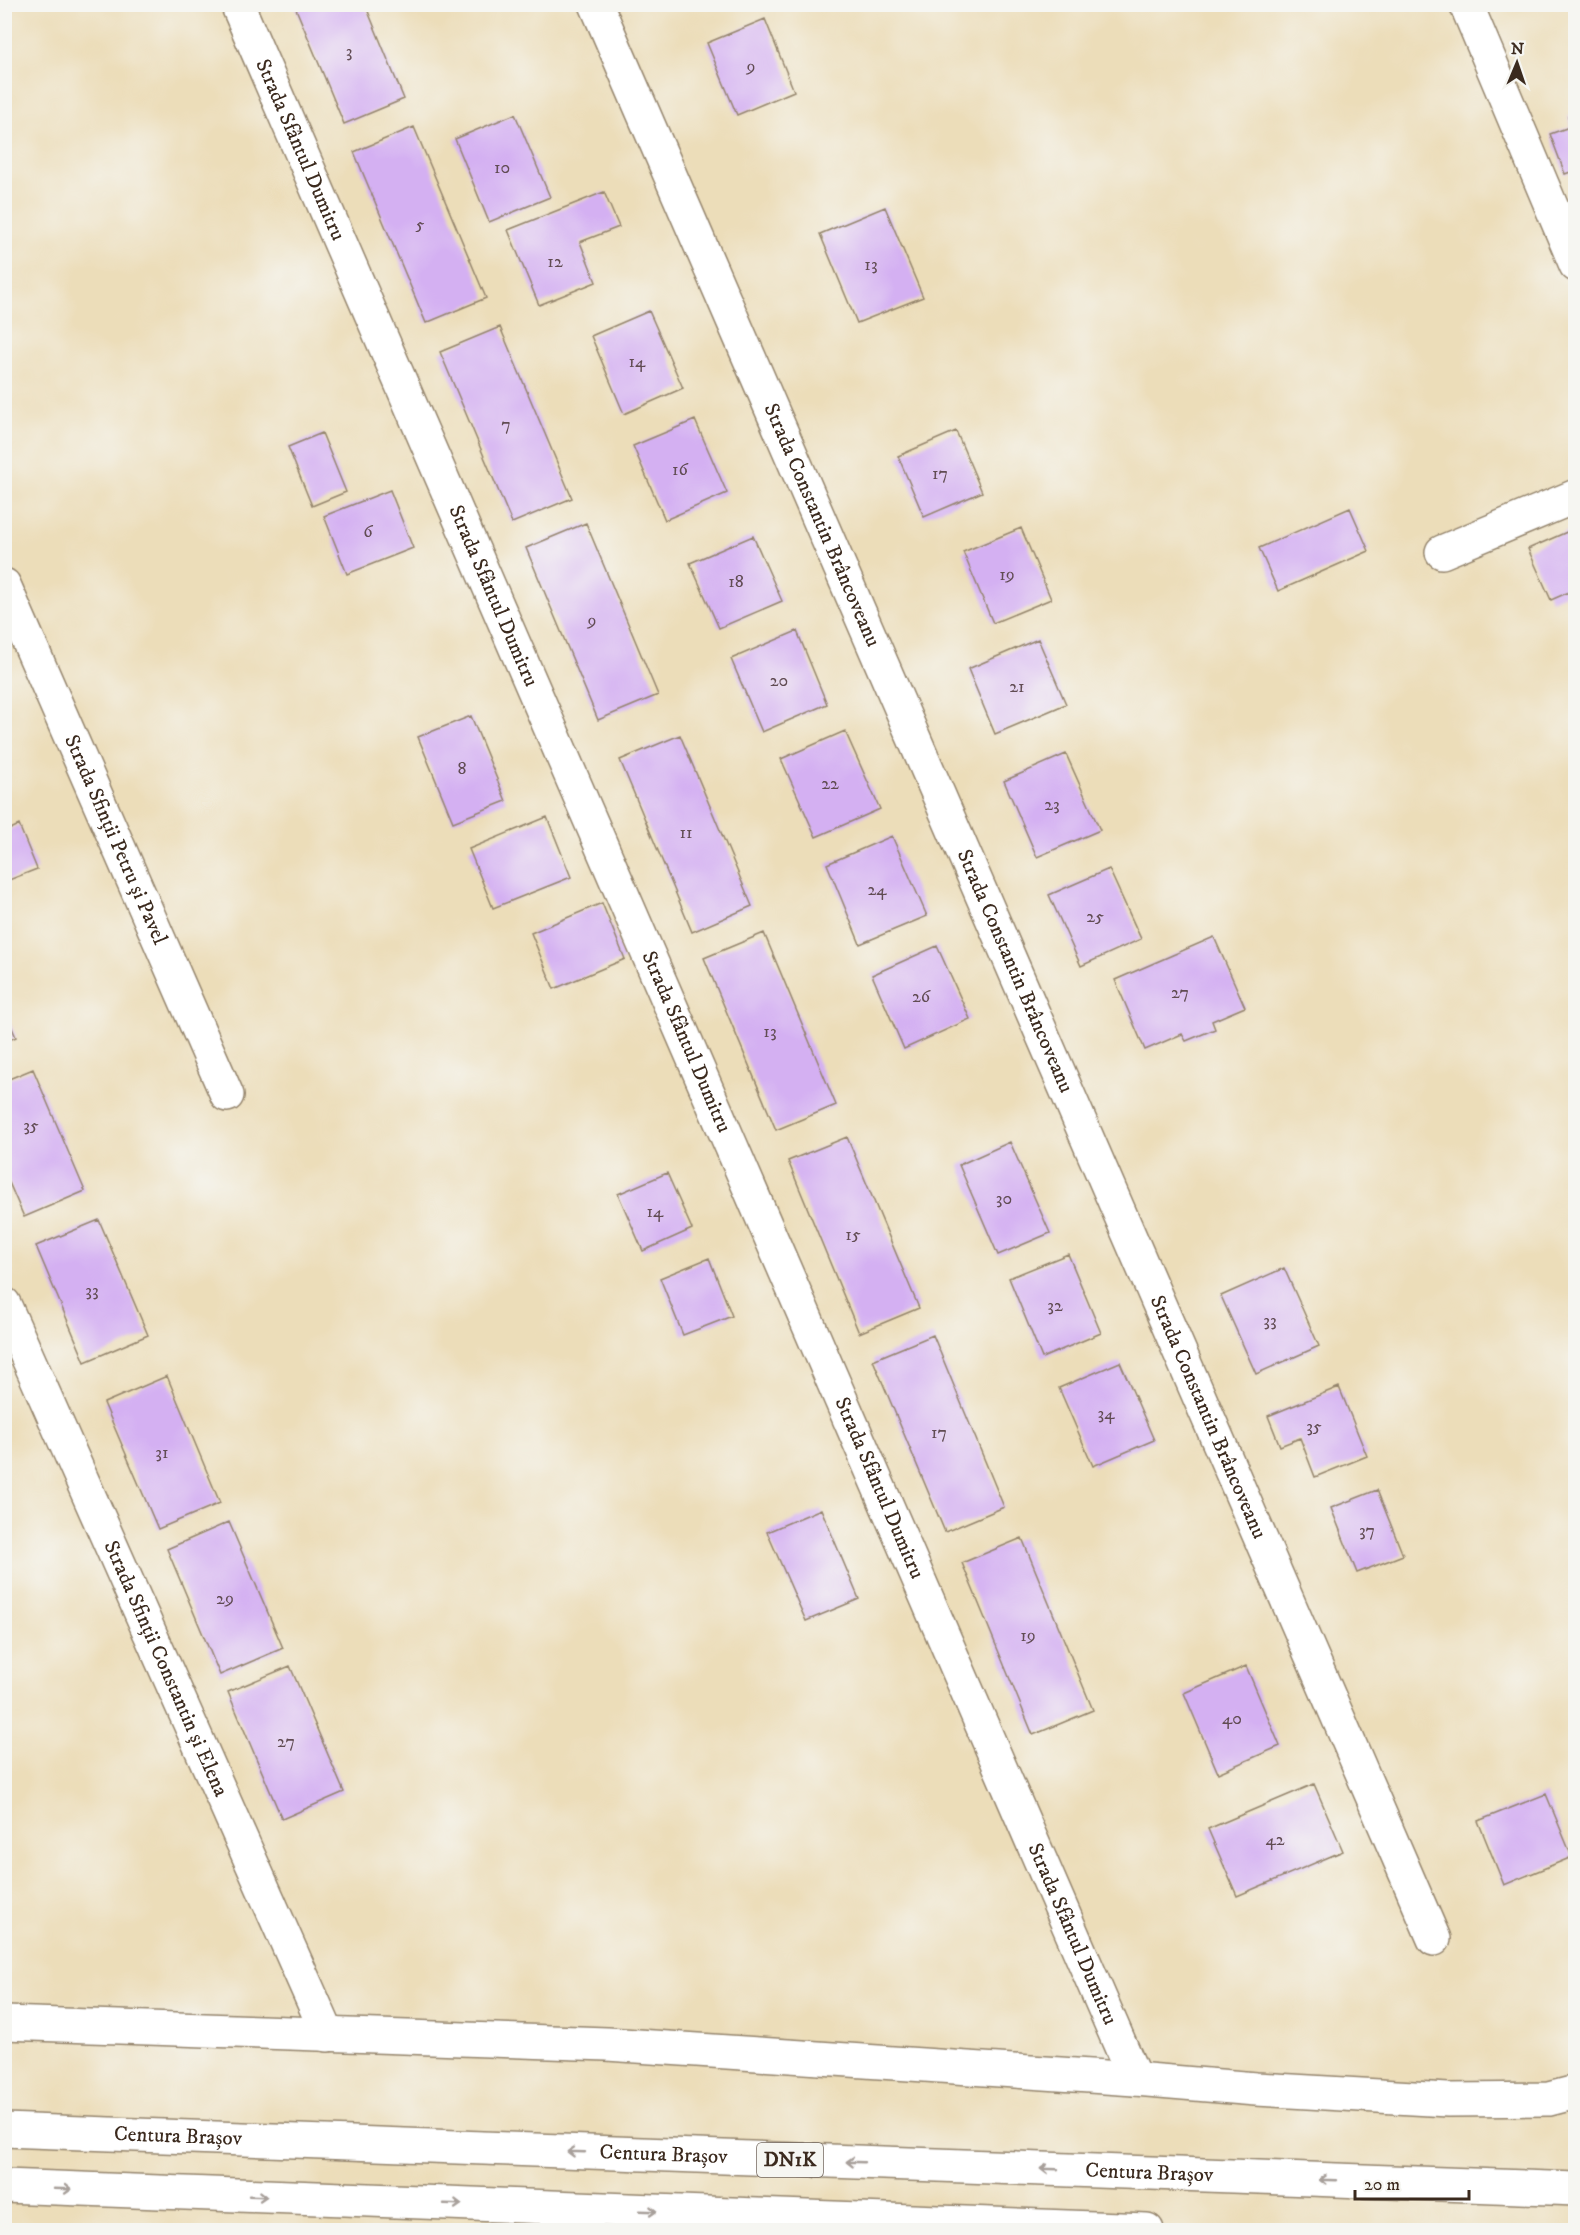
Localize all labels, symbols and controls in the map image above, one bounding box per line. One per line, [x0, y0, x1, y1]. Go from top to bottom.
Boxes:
north arrow [1487, 33, 1547, 93]
text: N [1511, 39, 1524, 59]
house number: 3 [346, 41, 352, 63]
street label: Strada Sfântul Dumitru [249, 55, 351, 245]
house number: 9 [746, 56, 755, 78]
house number: 10 [494, 157, 510, 179]
house number: 5 [416, 214, 425, 236]
house number: 12 [547, 251, 563, 273]
house number: 13 [864, 254, 878, 276]
house number: 14 [629, 351, 646, 373]
street label: Strada Constantin Brâncoveanu [758, 400, 886, 651]
house number: 7 [501, 414, 511, 436]
house number: 16 [672, 459, 689, 481]
house number: 17 [932, 463, 948, 485]
street label: Strada Sfântul Dumitru [442, 501, 544, 691]
house number: 6 [363, 521, 373, 543]
house number: 19 [999, 564, 1015, 586]
house number: 18 [728, 571, 744, 593]
house number: 9 [587, 610, 596, 632]
house number: 20 [770, 670, 788, 692]
house number: 21 [1009, 676, 1025, 698]
street label: Strada Sfinții Petru și Pavel [58, 731, 173, 949]
house number: 8 [457, 758, 467, 780]
house number: 22 [821, 773, 839, 795]
house number: 23 [1044, 794, 1060, 816]
house number: 11 [679, 822, 693, 844]
street label: Strada Constantin Brâncoveanu [951, 845, 1079, 1097]
house number: 24 [867, 879, 887, 901]
house number: 25 [1086, 906, 1104, 928]
street label: Strada Sfântul Dumitru [635, 947, 737, 1137]
house number: 27 [1171, 982, 1189, 1004]
house number: 26 [912, 986, 931, 1008]
house number: 13 [763, 1021, 777, 1043]
house number: 35 [23, 1115, 39, 1137]
house number: 30 [996, 1188, 1012, 1210]
house number: 14 [647, 1201, 664, 1223]
house number: 15 [845, 1224, 861, 1246]
house number: 33 [85, 1280, 99, 1302]
street label: Strada Constantin Brâncoveanu [1144, 1291, 1272, 1543]
house number: 32 [1047, 1295, 1063, 1317]
house number: 33 [1263, 1310, 1277, 1332]
street label: Strada Sfântul Dumitru [829, 1393, 930, 1583]
house number: 34 [1097, 1403, 1115, 1425]
house number: 35 [1306, 1416, 1322, 1438]
house number: 17 [931, 1422, 947, 1444]
house number: 31 [155, 1442, 169, 1464]
house number: 37 [1359, 1520, 1375, 1542]
street label: Strada Sfinții Constantin și Elena [98, 1537, 234, 1801]
house number: 29 [216, 1588, 234, 1610]
house number: 19 [1020, 1625, 1036, 1647]
house number: 40 [1222, 1708, 1242, 1730]
house number: 27 [277, 1731, 295, 1753]
house number: 42 [1265, 1829, 1285, 1851]
street label: Strada Sfântul Dumitru [1022, 1839, 1123, 2029]
street label: Centura Brașov [113, 2121, 243, 2152]
street label: Centura Brașov [599, 2139, 729, 2170]
road number: DN1K [757, 2143, 823, 2177]
one-way arrow [566, 2146, 586, 2157]
one-way arrow [845, 2156, 865, 2168]
street label: Centura Brașov [1085, 2158, 1214, 2188]
scale bar [1355, 2163, 1469, 2201]
one-way arrow [1040, 2164, 1060, 2175]
one-way arrow [1319, 2174, 1339, 2185]
text: 20 m [1364, 2174, 1400, 2196]
one-way arrow [52, 2183, 72, 2194]
one-way arrow [247, 2191, 267, 2202]
one-way arrow [442, 2198, 462, 2209]
one-way arrow [637, 2206, 657, 2217]

